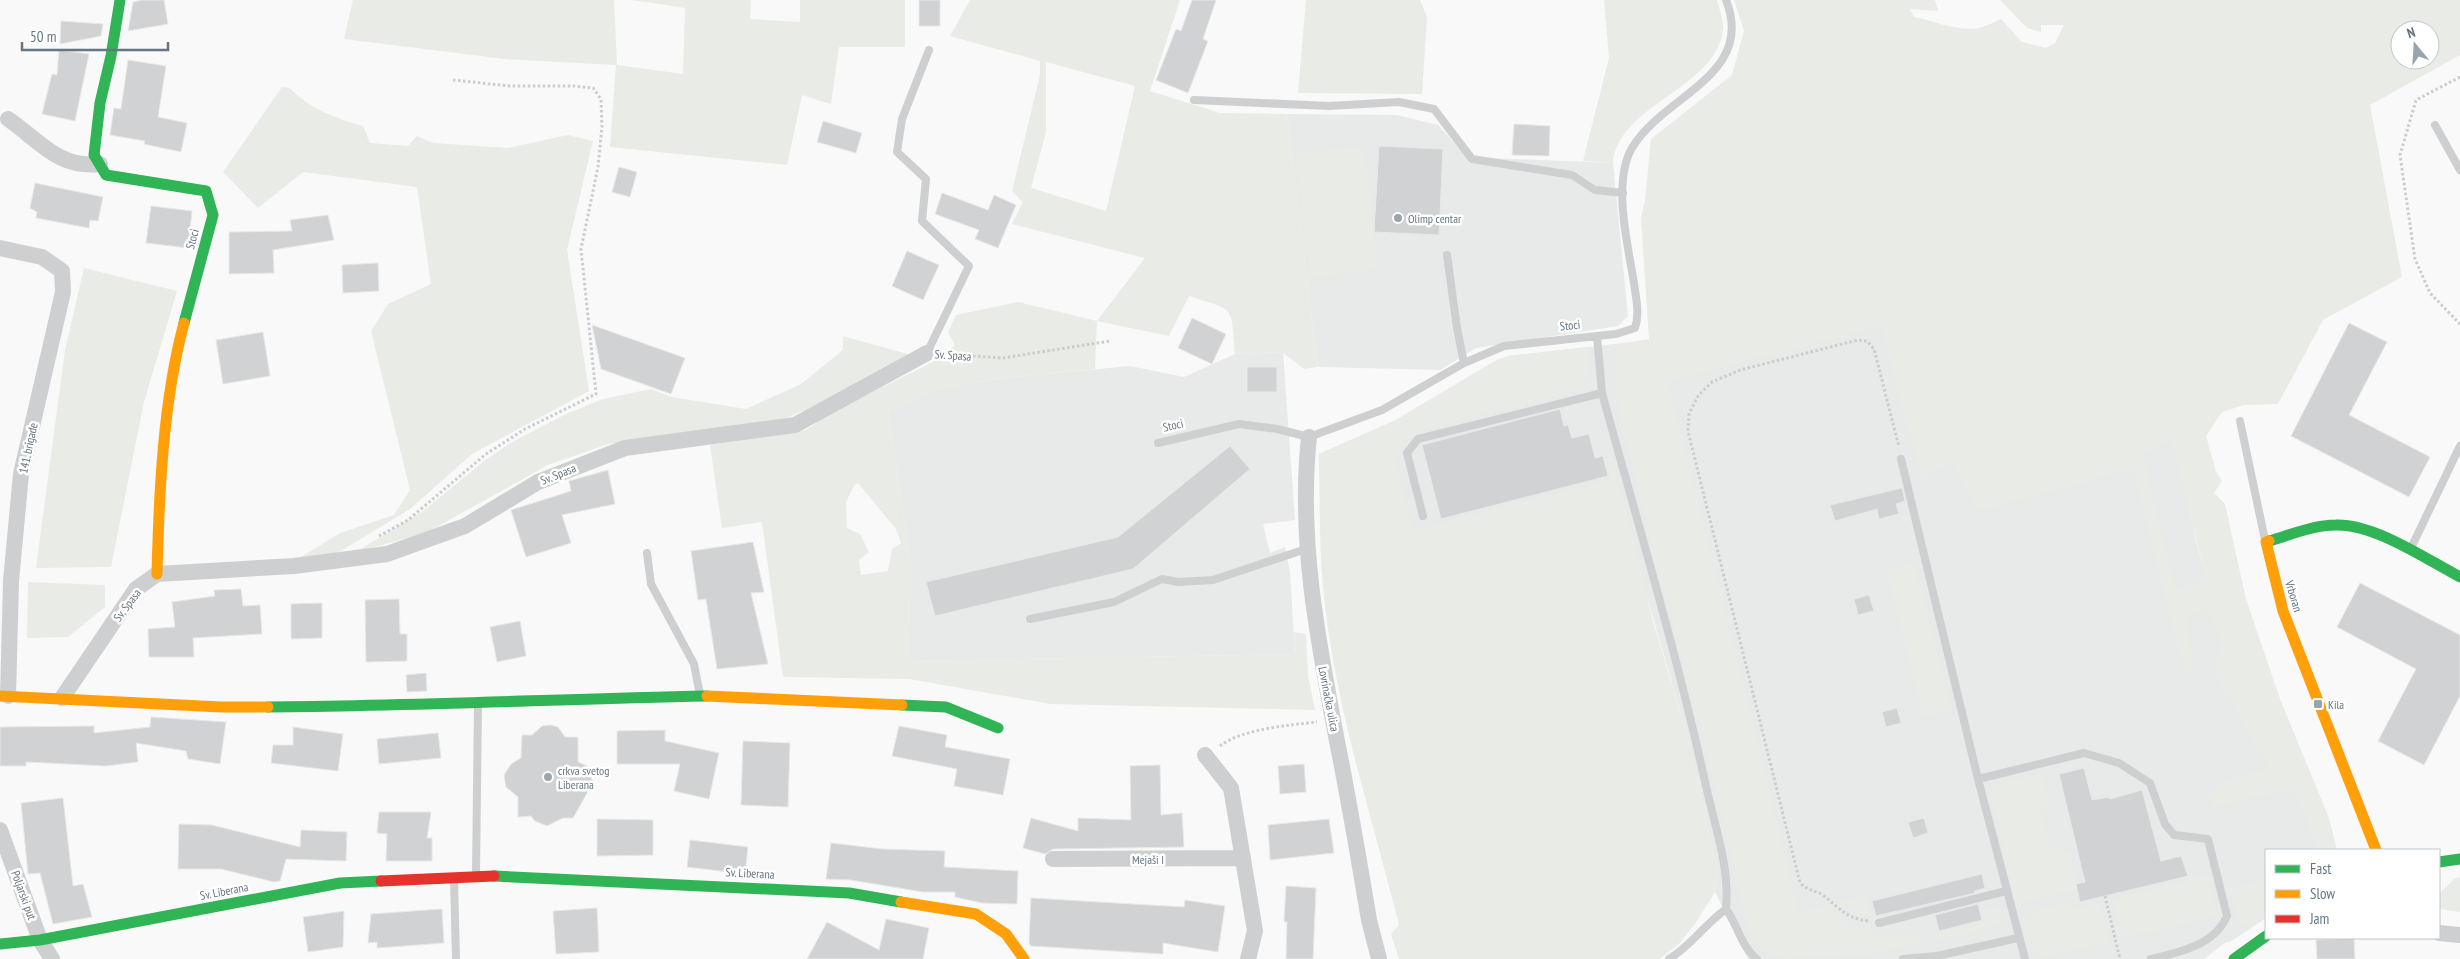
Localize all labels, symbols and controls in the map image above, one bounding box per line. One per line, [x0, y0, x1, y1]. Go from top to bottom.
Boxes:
scale bar [22, 20, 169, 52]
north arrow [2390, 20, 2440, 70]
text: N [2405, 23, 2417, 42]
text: 50 m [30, 27, 56, 46]
place label: Olimp centar [1408, 211, 1462, 226]
marker: Olimp centar [1392, 212, 1404, 224]
street label: Stoci [182, 227, 202, 251]
street label: Stoci [1559, 316, 1581, 334]
street label: Sv. Spasa [934, 346, 972, 364]
street label: Stoci [1161, 415, 1185, 435]
street label: 141. brigade [15, 421, 41, 475]
street label: Sv. Spasa [538, 460, 578, 488]
street label: Vrboran [2282, 577, 2306, 614]
street label: Sv. Spasa [110, 586, 144, 624]
street label: Lovrinačka ulica [1315, 665, 1343, 733]
place label: Kila [2328, 697, 2344, 712]
marker: Kila [2312, 698, 2324, 710]
place label: crkva svetog Liberana [558, 763, 609, 792]
marker: crkva svetog Liberana [542, 771, 554, 783]
legend [2265, 849, 2440, 939]
street label: Mejaši I [1132, 852, 1164, 867]
text: Fast [2310, 859, 2331, 878]
street label: Sv. Liberana [725, 864, 775, 882]
street label: Poljarski put [8, 868, 40, 922]
street label: Sv. Liberana [199, 879, 250, 903]
text: Slow [2310, 884, 2335, 903]
text: Jam [2309, 909, 2329, 928]

